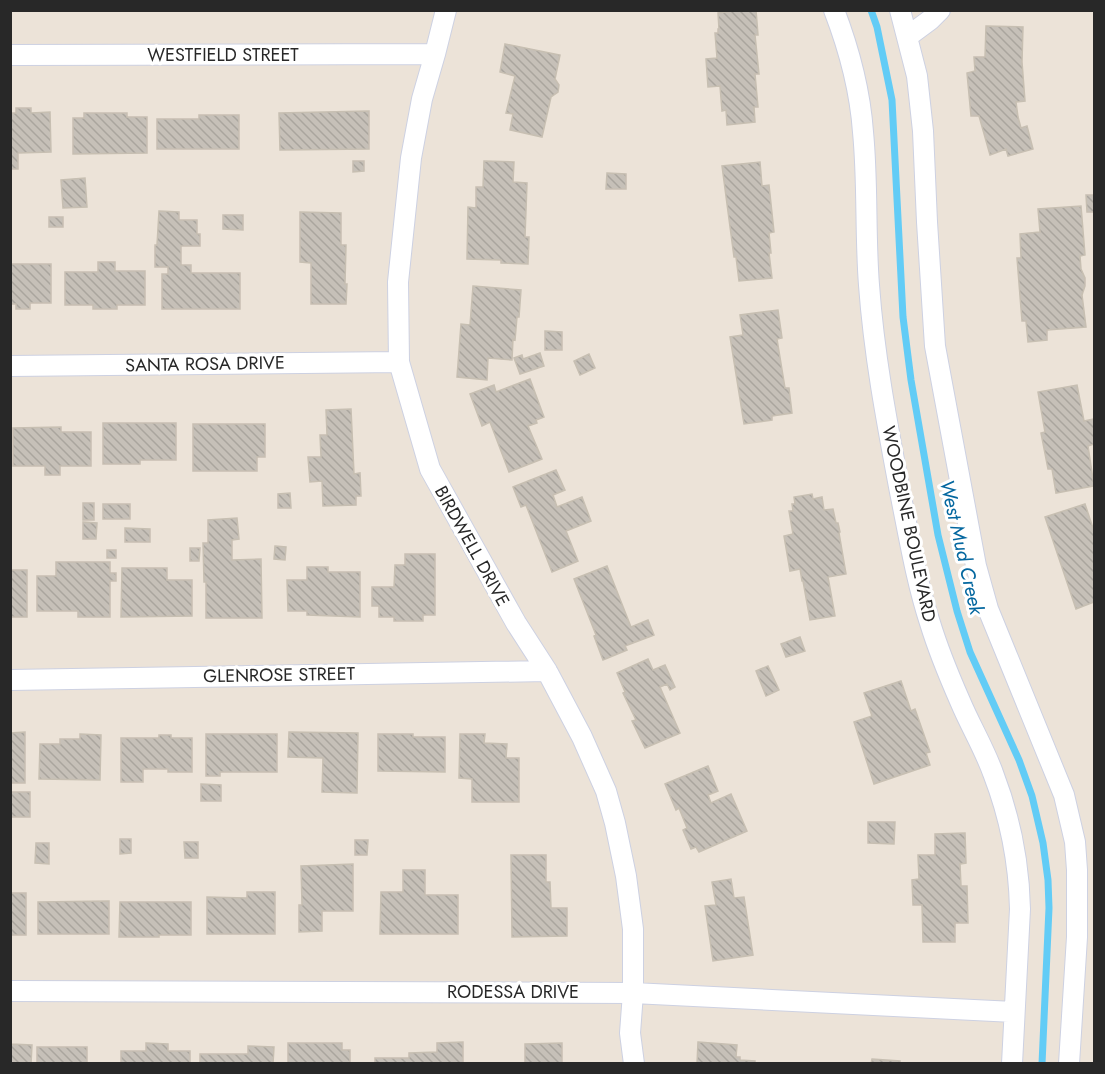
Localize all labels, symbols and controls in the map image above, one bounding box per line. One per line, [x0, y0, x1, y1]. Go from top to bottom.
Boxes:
street label: WESTFIELD STREET [147, 42, 299, 68]
street label: SANTA ROSA DRIVE [125, 350, 285, 378]
street label: WOODBINE BOULEVARD [876, 424, 942, 624]
water label: West Mud Creek [932, 477, 991, 619]
street label: BIRDWELL DRIVE [428, 481, 516, 611]
street label: GLENROSE STREET [203, 661, 356, 689]
street label: RODESSA DRIVE [447, 979, 579, 1005]

